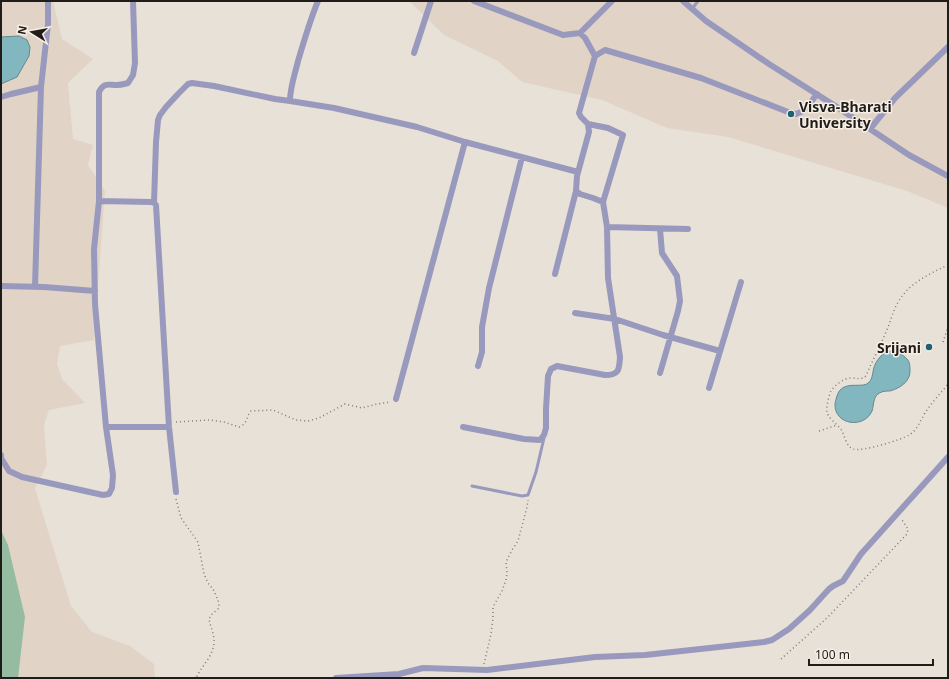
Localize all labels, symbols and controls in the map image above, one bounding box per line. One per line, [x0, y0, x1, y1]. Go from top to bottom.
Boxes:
north arrow [12, 12, 52, 52]
text: N [13, 24, 30, 36]
place label: Visva-Bharati University [799, 97, 892, 132]
marker: Visva-Bharati University [786, 109, 796, 119]
place label: Srijani [877, 338, 921, 357]
marker: Srijani [924, 342, 934, 352]
scale bar [809, 641, 933, 667]
text: 100 m [815, 646, 850, 663]

